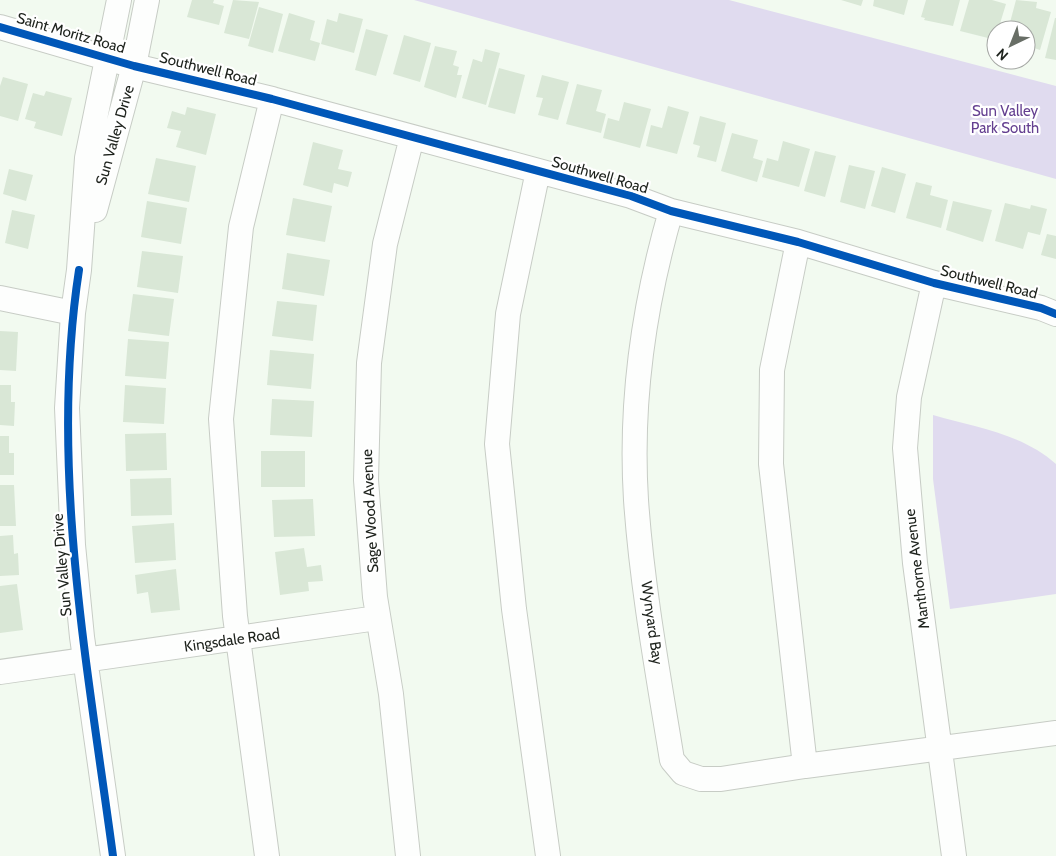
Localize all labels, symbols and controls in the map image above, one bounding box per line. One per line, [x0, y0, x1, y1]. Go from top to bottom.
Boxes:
street label: Saint Moritz Road [15, 9, 127, 57]
north arrow [986, 20, 1036, 70]
text: N [992, 45, 1012, 64]
street label: Southwell Road [158, 48, 258, 90]
street label: Sun Valley Drive [92, 83, 138, 187]
park label: Sun Valley Park South [971, 102, 1039, 137]
street label: Southwell Road [550, 153, 650, 197]
street label: Southwell Road [939, 261, 1039, 303]
street label: Sage Wood Avenue [358, 448, 382, 573]
street label: Manthorne Avenue [901, 508, 933, 630]
street label: Sun Valley Drive [49, 512, 75, 617]
street label: Wynyard Bay [637, 580, 667, 666]
street label: Kingsdale Road [183, 624, 281, 656]

